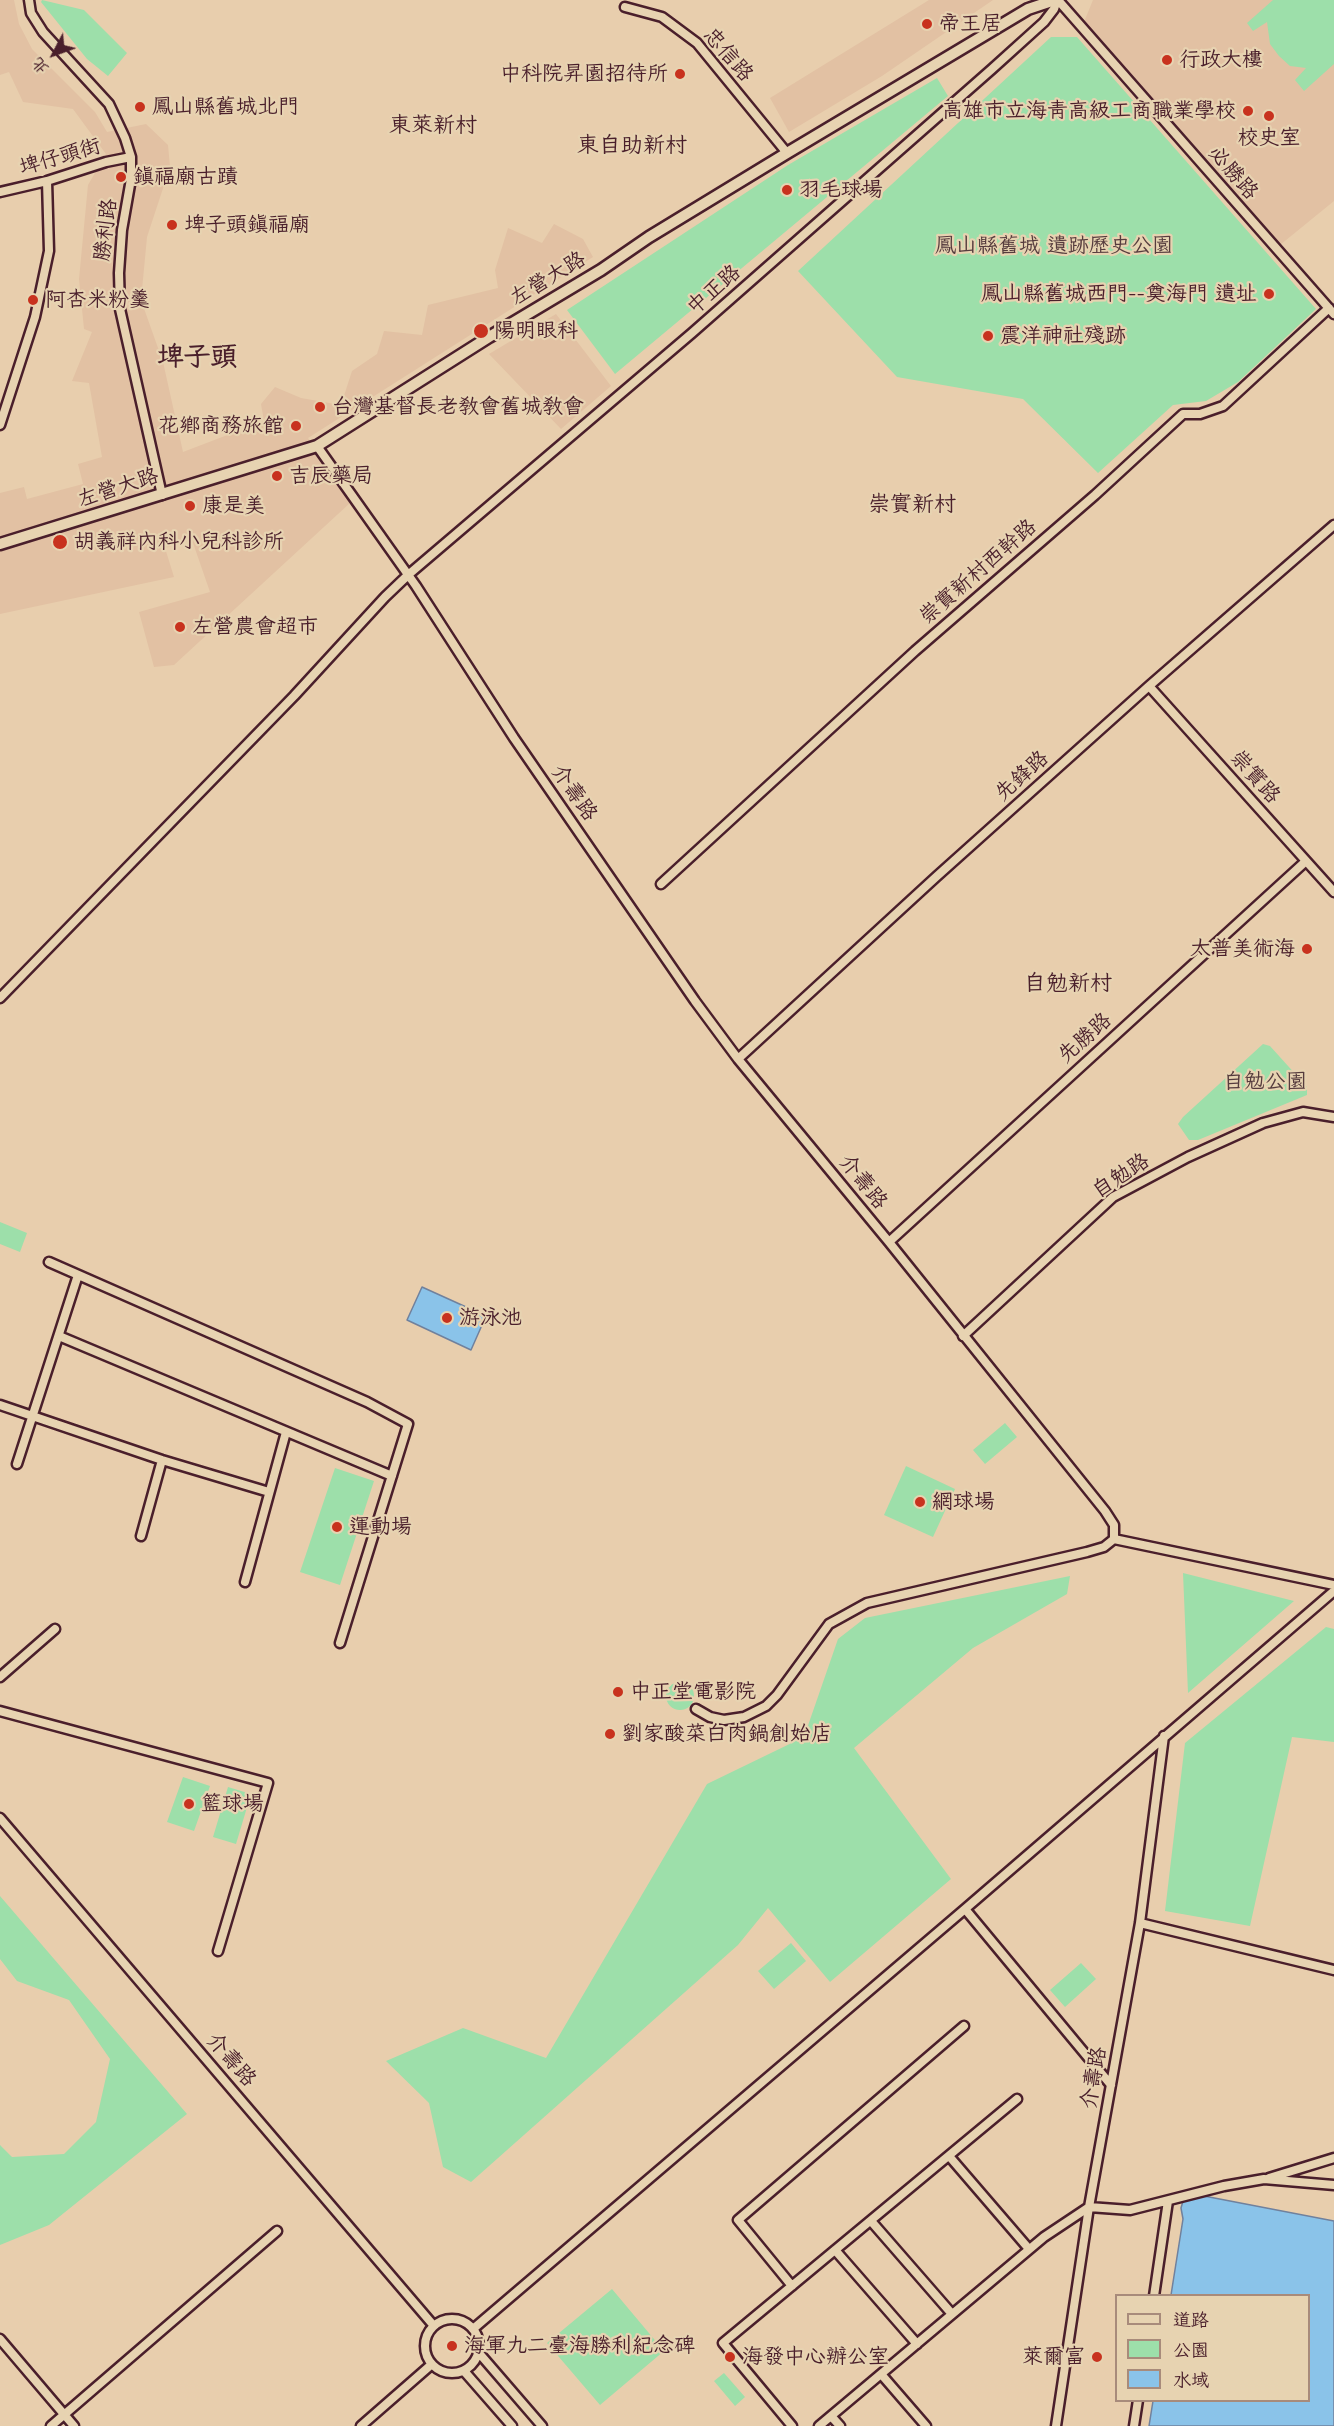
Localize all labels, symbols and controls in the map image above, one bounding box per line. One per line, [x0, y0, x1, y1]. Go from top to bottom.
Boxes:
place label: 帝王居 [939, 11, 1002, 37]
marker: 帝王居 [920, 17, 934, 31]
street label: 忠信路 [698, 23, 758, 87]
north arrow [24, 24, 84, 84]
place label: 行政大樓 [1179, 47, 1263, 73]
marker: 行政大樓 [1160, 53, 1174, 67]
text: 北 [28, 54, 52, 78]
place label: 中科院昇園招待所 [500, 61, 668, 87]
marker: 中科院昇園招待所 [673, 67, 687, 81]
place label: 鳳山縣舊城北門 [152, 94, 299, 120]
place label: 高雄市立海青高級工商職業學校 [942, 98, 1236, 124]
marker: 鳳山縣舊城北門 [133, 100, 147, 114]
marker: 高雄市立海青高級工商職業學校 [1241, 104, 1255, 118]
marker: 校史室 [1262, 109, 1276, 123]
district label: 東萊新村 [389, 113, 477, 139]
place label: 校史室 [1238, 125, 1300, 151]
street label: 埤仔頭街 [16, 133, 104, 181]
district label: 東自助新村 [577, 133, 687, 159]
street label: 必勝路 [1203, 141, 1263, 205]
place label: 鎮福廟古蹟 [133, 164, 238, 190]
marker: 鎮福廟古蹟 [114, 170, 128, 184]
place label: 羽毛球場 [799, 177, 883, 203]
marker: 羽毛球場 [780, 183, 794, 197]
street label: 勝利路 [90, 197, 122, 263]
place label: 埤子頭鎮福廟 [184, 212, 310, 238]
marker: 埤子頭鎮福廟 [165, 218, 179, 232]
park label: 鳳山縣舊城 遺跡歷史公園 [935, 233, 1173, 259]
street label: 左營大路 [506, 247, 590, 311]
street label: 中正路 [682, 260, 746, 320]
place label: 鳳山縣舊城西門--奠海門 遺址 [981, 281, 1257, 307]
place label: 阿杏米粉羹 [45, 287, 150, 313]
marker: 鳳山縣舊城西門--奠海門 遺址 [1262, 287, 1276, 301]
marker: 阿杏米粉羹 [26, 293, 40, 307]
place label: 陽明眼科 [494, 318, 578, 344]
marker: 陽明眼科 [472, 322, 490, 340]
place label: 震洋神社殘跡 [1000, 323, 1126, 349]
marker: 震洋神社殘跡 [981, 329, 995, 343]
district label: 埤子頭 [157, 341, 237, 373]
place label: 台灣基督長老教會舊城教會 [332, 394, 584, 420]
marker: 台灣基督長老教會舊城教會 [313, 400, 327, 414]
place label: 花鄉商務旅館 [158, 413, 284, 439]
marker: 花鄉商務旅館 [289, 419, 303, 433]
street label: 左營大路 [74, 463, 162, 513]
place label: 吉辰藥局 [289, 463, 373, 489]
marker: 吉辰藥局 [270, 469, 284, 483]
district label: 崇實新村 [868, 492, 956, 518]
place label: 康是美 [202, 493, 265, 519]
marker: 康是美 [183, 499, 197, 513]
street label: 崇實新村西幹路 [914, 514, 1042, 630]
place label: 胡義祥內科小兒科診所 [74, 529, 284, 555]
marker: 胡義祥內科小兒科診所 [51, 533, 69, 551]
place label: 左營農會超市 [192, 614, 318, 640]
marker: 左營農會超市 [173, 620, 187, 634]
street label: 崇實路 [1225, 745, 1285, 809]
street label: 先鋒路 [990, 746, 1054, 806]
street label: 介壽路 [546, 760, 602, 826]
place label: 太普美術海 [1190, 936, 1295, 962]
marker: 太普美術海 [1300, 942, 1314, 956]
district label: 自勉新村 [1024, 971, 1112, 997]
street label: 先勝路 [1053, 1008, 1117, 1068]
park label: 自勉公園 [1223, 1069, 1307, 1095]
street label: 自勉路 [1088, 1148, 1154, 1204]
street label: 介壽路 [833, 1150, 893, 1214]
place label: 游泳池 [459, 1305, 522, 1331]
marker: 游泳池 [440, 1311, 454, 1325]
place label: 網球場 [932, 1489, 995, 1515]
marker: 網球場 [913, 1495, 927, 1509]
place label: 運動場 [349, 1514, 412, 1540]
marker: 運動場 [330, 1520, 344, 1534]
place label: 中正堂電影院 [630, 1679, 756, 1705]
marker: 中正堂電影院 [611, 1685, 625, 1699]
place label: 劉家酸菜白肉鍋創始店 [622, 1721, 832, 1747]
marker: 劉家酸菜白肉鍋創始店 [603, 1727, 617, 1741]
place label: 籃球場 [201, 1791, 264, 1817]
marker: 籃球場 [182, 1797, 196, 1811]
street label: 介壽路 [201, 2028, 261, 2092]
street label: 介壽路 [1076, 2045, 1112, 2111]
legend [1115, 2294, 1310, 2402]
text: 道路 [1173, 2310, 1209, 2331]
place label: 海軍九二臺海勝利紀念碑 [464, 2333, 695, 2359]
marker: 海軍九二臺海勝利紀念碑 [445, 2339, 459, 2353]
text: 公園 [1173, 2340, 1209, 2361]
place label: 海發中心辦公室 [742, 2344, 889, 2370]
place label: 萊爾富 [1022, 2344, 1085, 2370]
marker: 海發中心辦公室 [723, 2350, 737, 2364]
marker: 萊爾富 [1090, 2350, 1104, 2364]
text: 水域 [1173, 2370, 1209, 2391]

